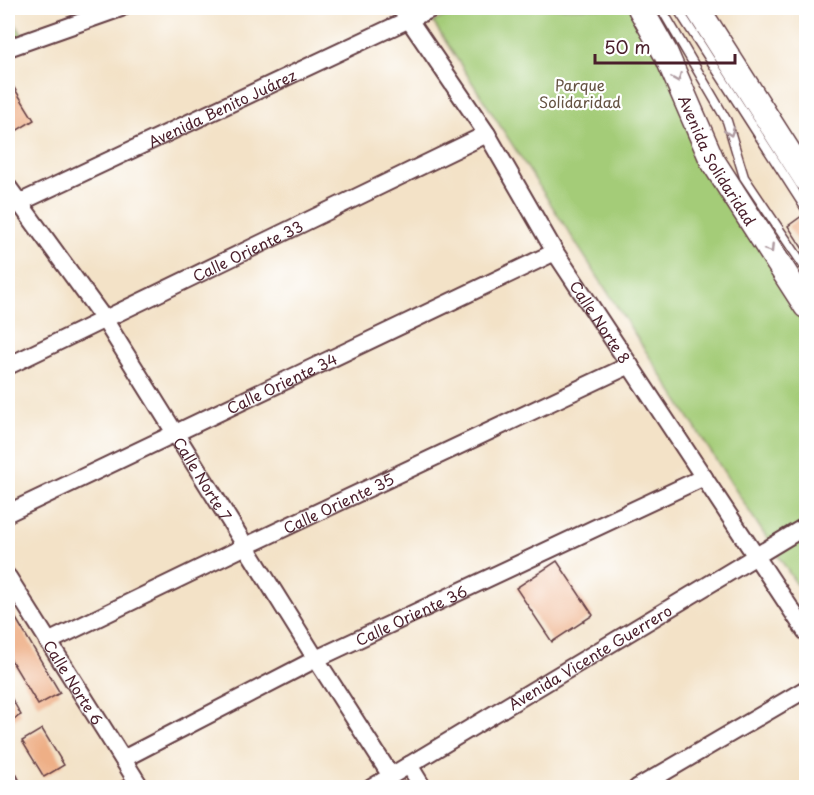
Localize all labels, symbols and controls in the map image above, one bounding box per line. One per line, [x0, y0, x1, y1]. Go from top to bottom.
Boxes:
scale bar [595, 27, 734, 65]
text: 50 m [604, 33, 651, 60]
street label: Avenida Benito Juárez [144, 63, 299, 152]
one-way arrow [669, 72, 681, 83]
park label: Parque Solidaridad [539, 73, 621, 113]
street label: Avenida Solidaridad [674, 91, 763, 230]
one-way arrow [723, 126, 735, 137]
street label: Calle Oriente 33 [188, 213, 307, 287]
one-way arrow [762, 243, 774, 253]
street label: Calle Norte 8 [565, 275, 637, 368]
street label: Calle Oriente 34 [222, 346, 341, 419]
street label: Calle Norte 7 [168, 432, 238, 525]
street label: Calle Oriente 35 [279, 466, 398, 539]
street label: Calle Oriente 36 [351, 578, 470, 651]
street label: Avenida Vicente Guerrero [503, 598, 676, 715]
street label: Calle Norte 6 [39, 635, 110, 729]

